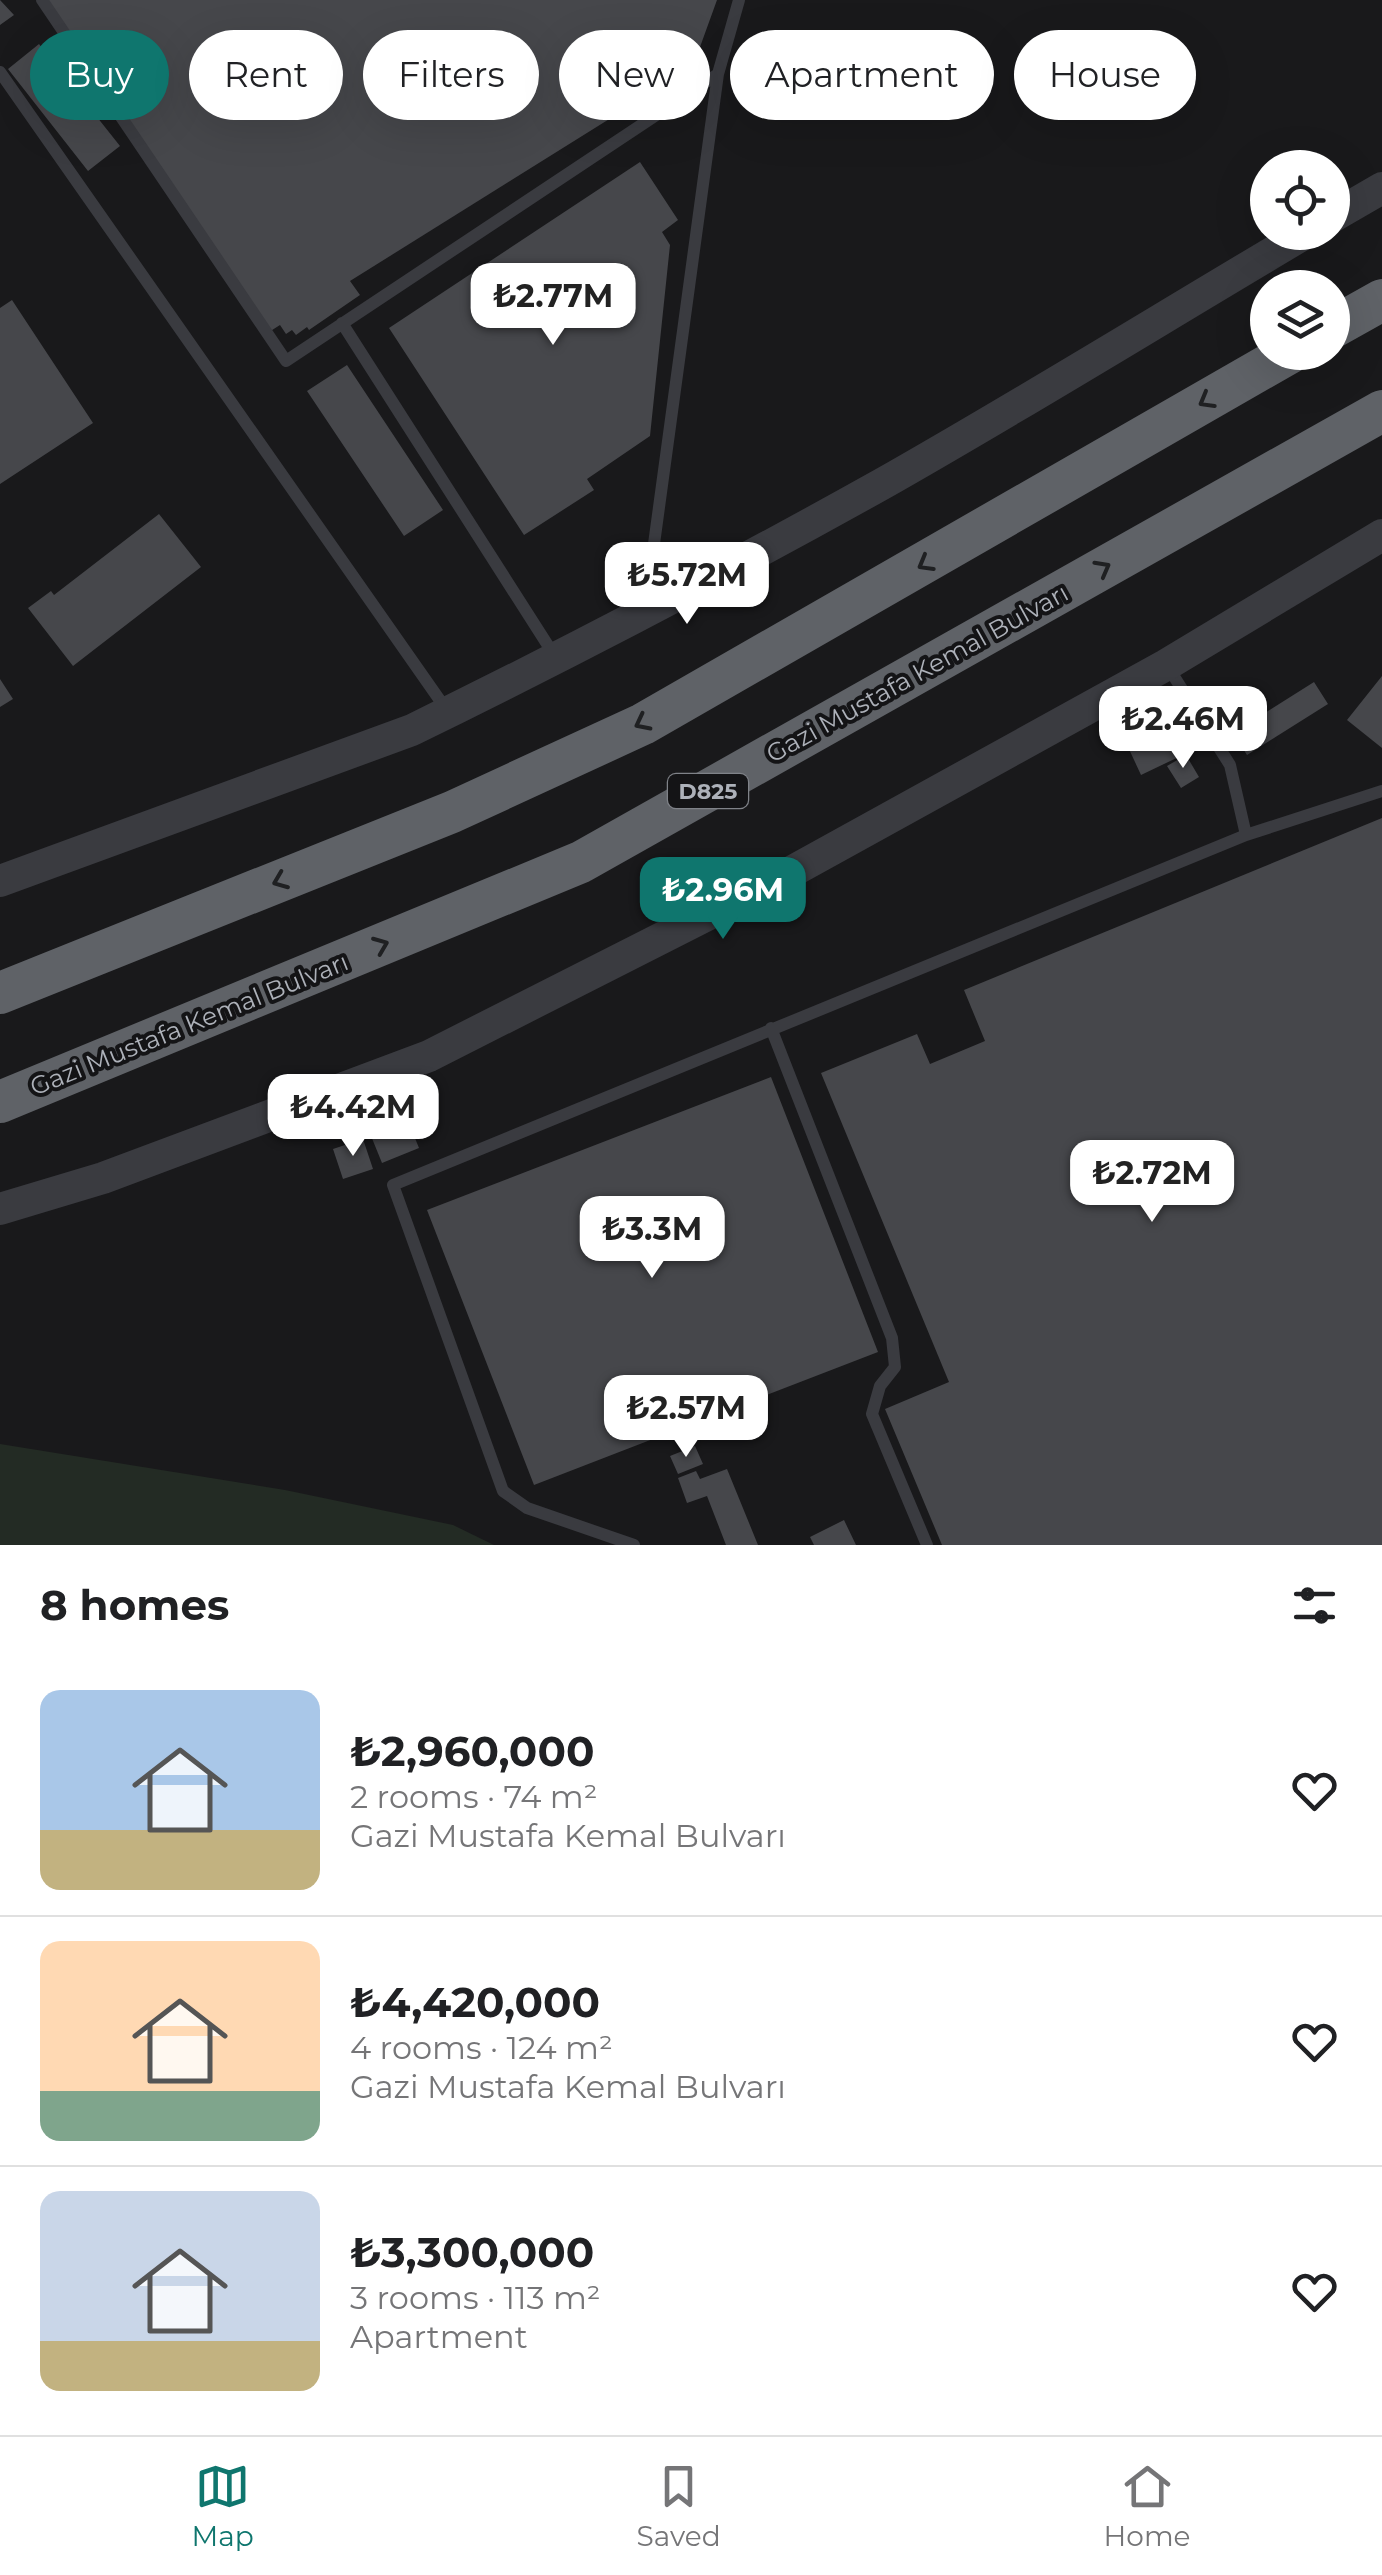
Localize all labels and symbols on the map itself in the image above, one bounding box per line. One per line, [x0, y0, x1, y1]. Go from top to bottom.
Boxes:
pin: ₺2.77M [472, 263, 634, 348]
one-way arrow [1199, 389, 1217, 408]
pin: ₺5.72M [606, 542, 768, 627]
one-way arrow [918, 551, 936, 571]
one-way arrow [1092, 561, 1110, 580]
street label: Gazi Mustafa Kemal Bulvarı [761, 577, 1073, 769]
pin: ₺2.46M [1102, 686, 1264, 771]
one-way arrow [634, 711, 652, 730]
road number: D825 [668, 774, 748, 808]
pin: ₺2.96M [642, 857, 804, 942]
one-way arrow [272, 870, 290, 890]
one-way arrow [372, 936, 389, 956]
street label: Gazi Mustafa Kemal Bulvarı [26, 946, 352, 1102]
pin: ₺4.42M [272, 1074, 434, 1159]
pin: ₺2.72M [1071, 1140, 1233, 1225]
pin: ₺3.3M [582, 1196, 722, 1281]
pin: ₺2.57M [605, 1375, 767, 1460]

